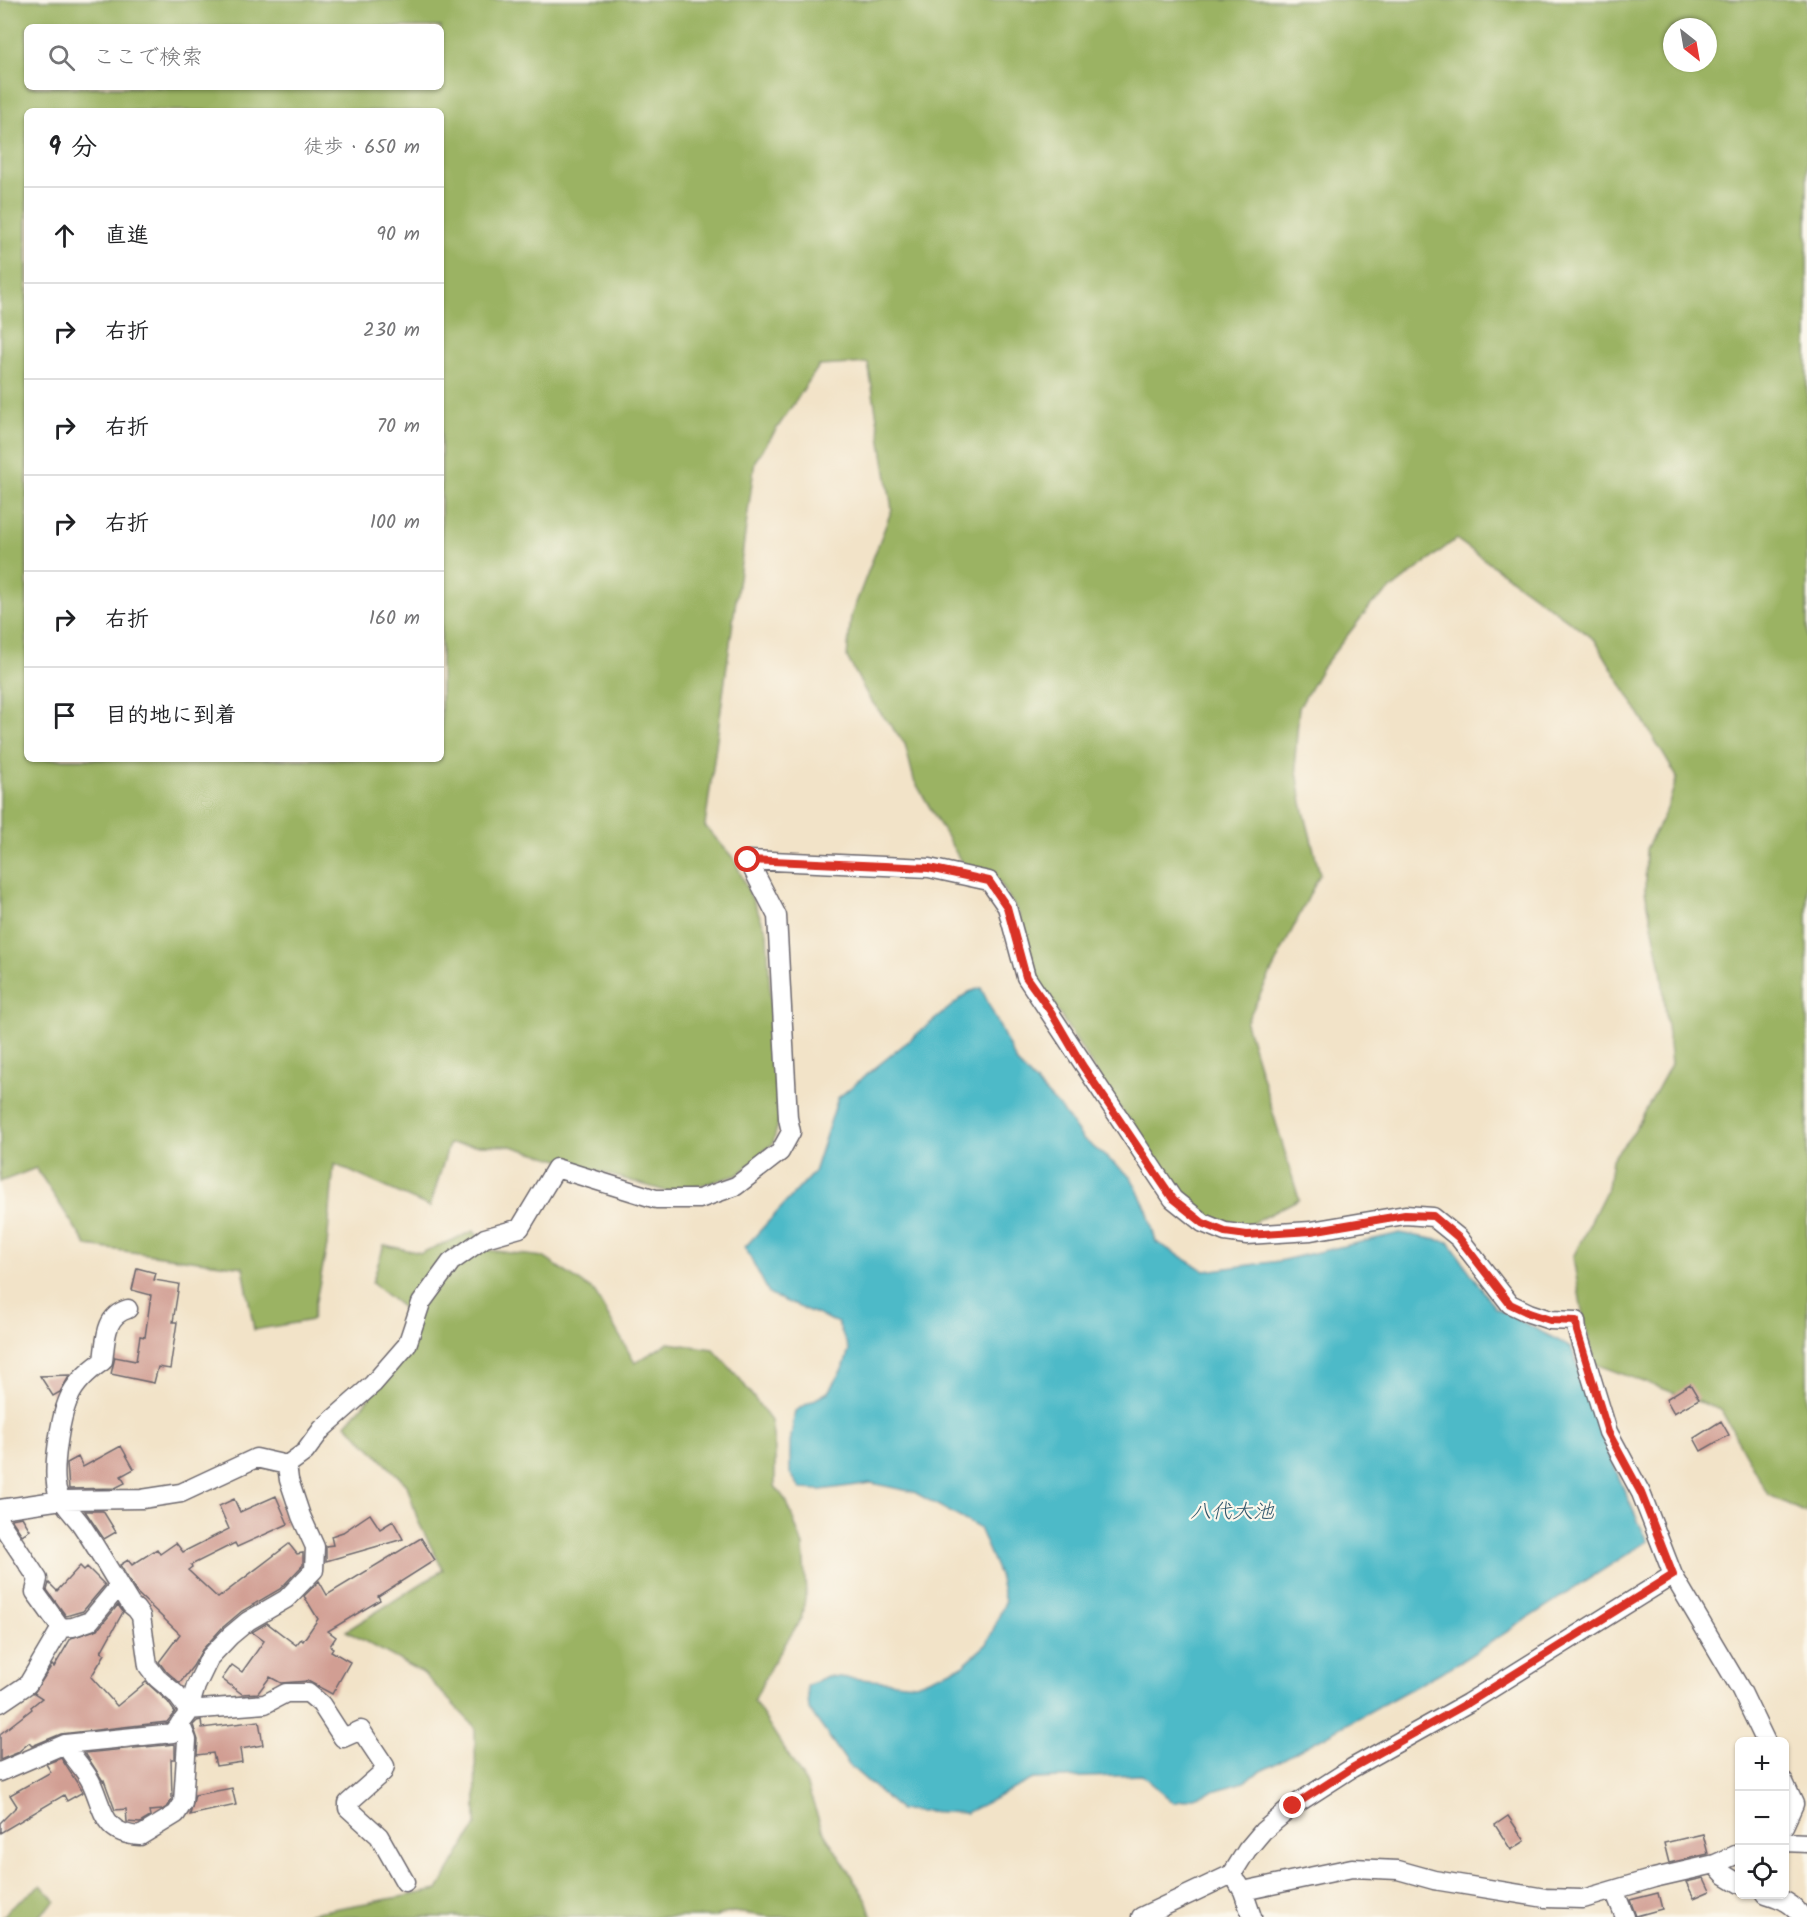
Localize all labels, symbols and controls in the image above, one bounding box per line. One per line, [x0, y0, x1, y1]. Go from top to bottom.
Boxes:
north arrow [1663, 18, 1717, 72]
search box [24, 24, 444, 90]
icon: search [45, 41, 78, 74]
text: ここで検索 [93, 41, 203, 76]
text: 9 分 [48, 127, 97, 169]
text: 徒歩 · 650 m [303, 132, 420, 164]
icon: ahead [48, 219, 81, 252]
text: 直進 [105, 219, 149, 254]
text: 90 m [376, 219, 420, 251]
icon: right [48, 315, 81, 348]
text: 右折 [105, 315, 149, 350]
text: 230 m [363, 315, 420, 347]
icon: right [48, 411, 81, 444]
text: 右折 [105, 411, 149, 446]
text: 70 m [377, 411, 420, 443]
icon: right [48, 507, 81, 540]
text: 右折 [105, 507, 149, 542]
text: 100 m [370, 507, 420, 539]
icon: right [48, 603, 81, 636]
text: 右折 [105, 603, 149, 638]
text: 160 m [369, 603, 420, 635]
icon: arrive [48, 699, 81, 732]
text: 目的地に到着 [105, 699, 237, 734]
route start [734, 846, 760, 872]
water label: 八代大池 [1190, 1496, 1275, 1529]
map controls [1735, 1737, 1789, 1899]
button: + [1735, 1737, 1789, 1791]
button: − [1735, 1791, 1789, 1845]
route end [1279, 1792, 1305, 1818]
button: locate [1735, 1845, 1789, 1899]

